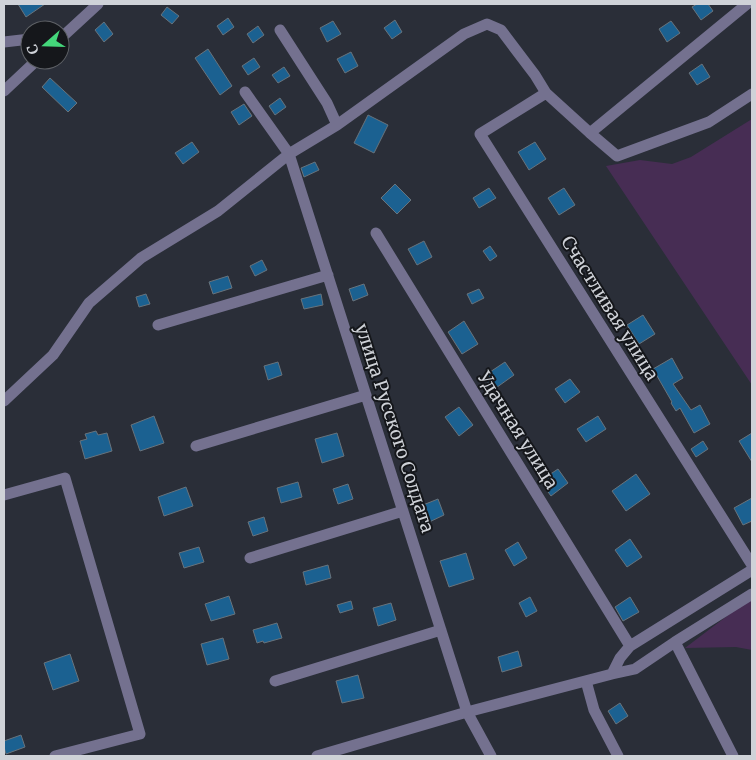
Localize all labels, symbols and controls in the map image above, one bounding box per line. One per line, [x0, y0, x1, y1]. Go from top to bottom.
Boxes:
north arrow [20, 20, 70, 70]
text: С [23, 42, 43, 57]
street label: Счастливая улица [556, 231, 664, 385]
street label: улица Русского Солдата [350, 321, 440, 536]
street label: Удачная улица [472, 366, 563, 493]

